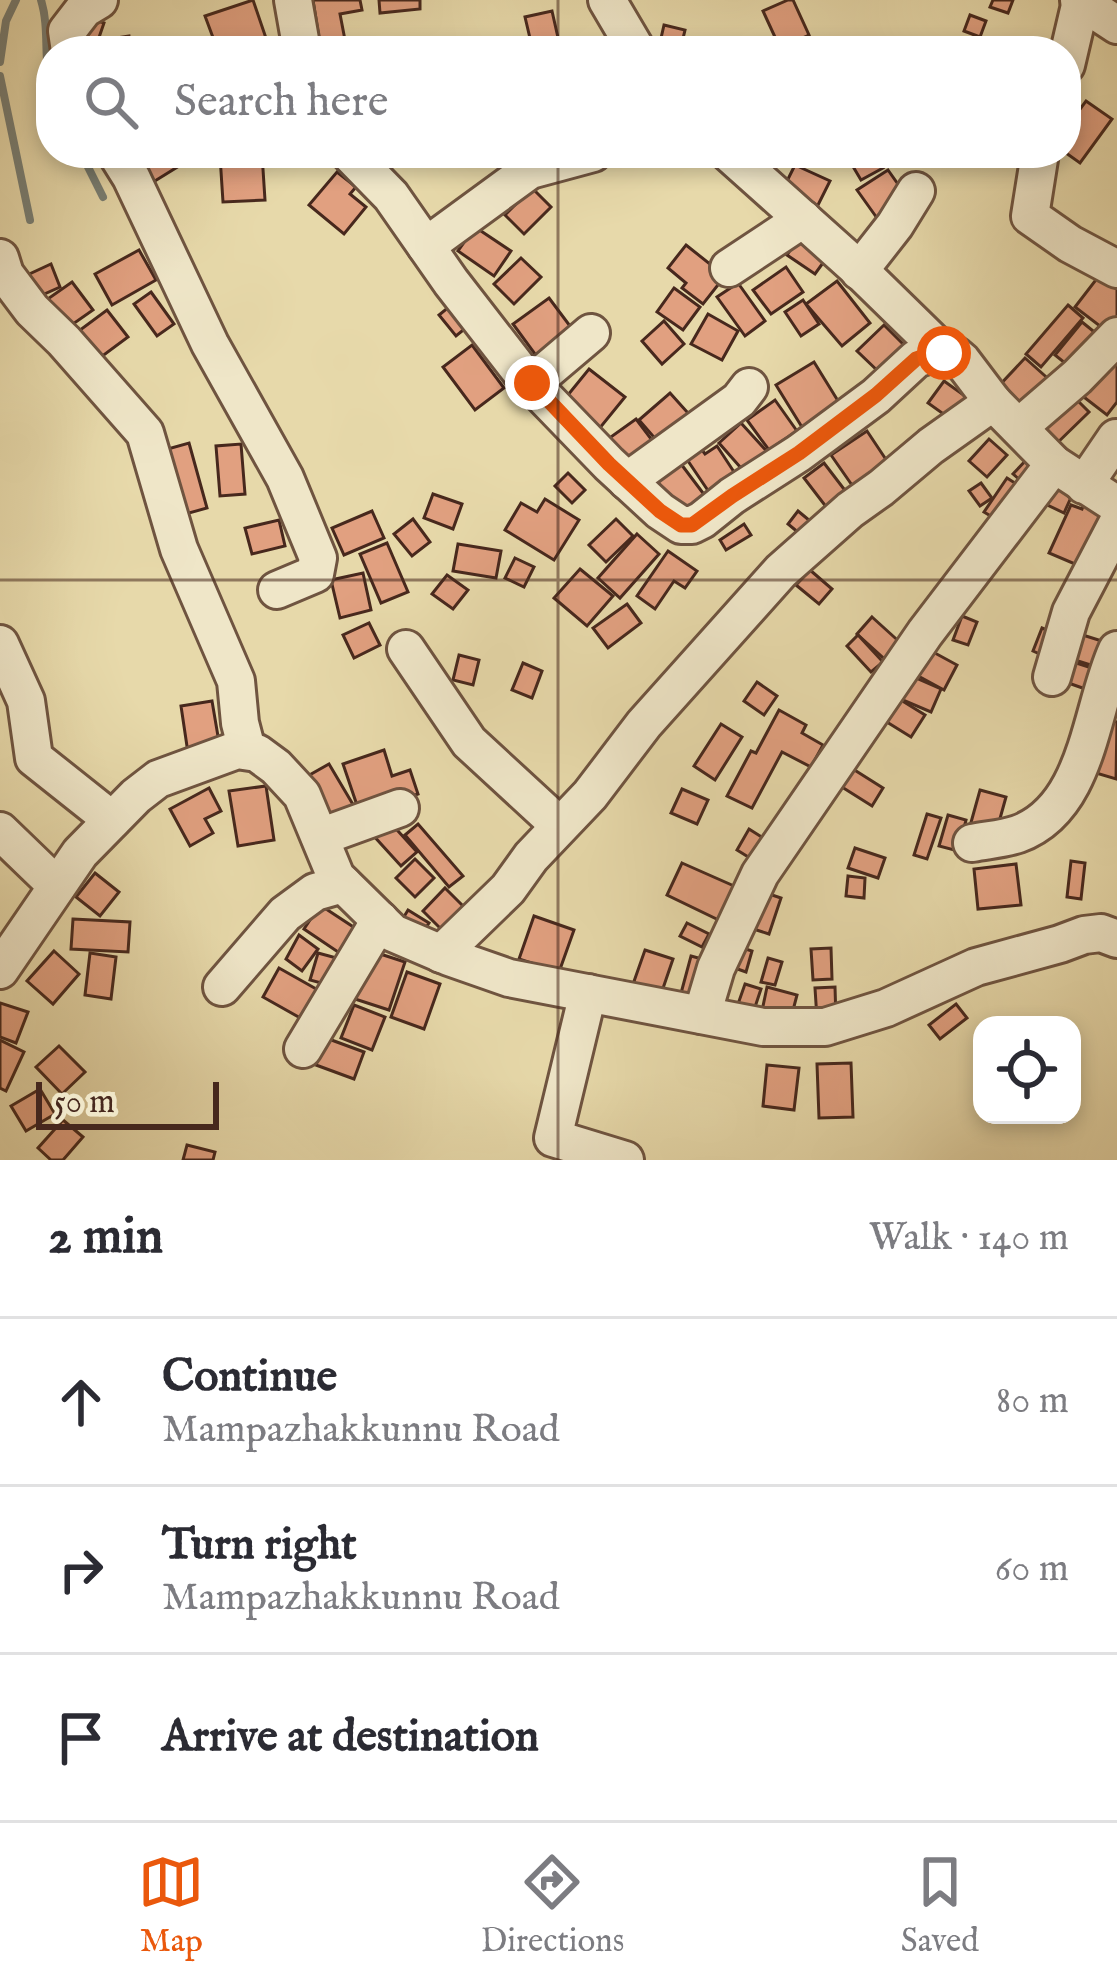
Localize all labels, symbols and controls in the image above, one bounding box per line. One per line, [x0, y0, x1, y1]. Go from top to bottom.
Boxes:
search box [36, 36, 1081, 168]
icon: search [78, 69, 144, 135]
text: Search here [174, 74, 388, 131]
route start [917, 326, 971, 380]
route end [505, 356, 559, 410]
map controls [973, 1016, 1081, 1124]
button: locate [973, 1016, 1081, 1124]
scale bar [36, 1076, 219, 1129]
text: 50 m [54, 1082, 115, 1124]
text: 2 min [48, 1206, 163, 1271]
text: Walk · 140 m [869, 1214, 1069, 1263]
text: Continue [162, 1349, 337, 1406]
icon: ahead [48, 1369, 114, 1435]
text: 80 m [996, 1377, 1069, 1426]
text: Mampazhakkunnu Road [162, 1406, 559, 1455]
text: Turn right [162, 1517, 357, 1574]
icon: right [48, 1537, 114, 1603]
text: 60 m [995, 1545, 1069, 1594]
text: Mampazhakkunnu Road [162, 1574, 559, 1623]
icon: arrive [48, 1705, 114, 1771]
text: Arrive at destination [162, 1709, 539, 1766]
tab: Map [138, 1849, 204, 1963]
tab: Directions [481, 1849, 624, 1963]
tab: Saved [901, 1849, 979, 1963]

